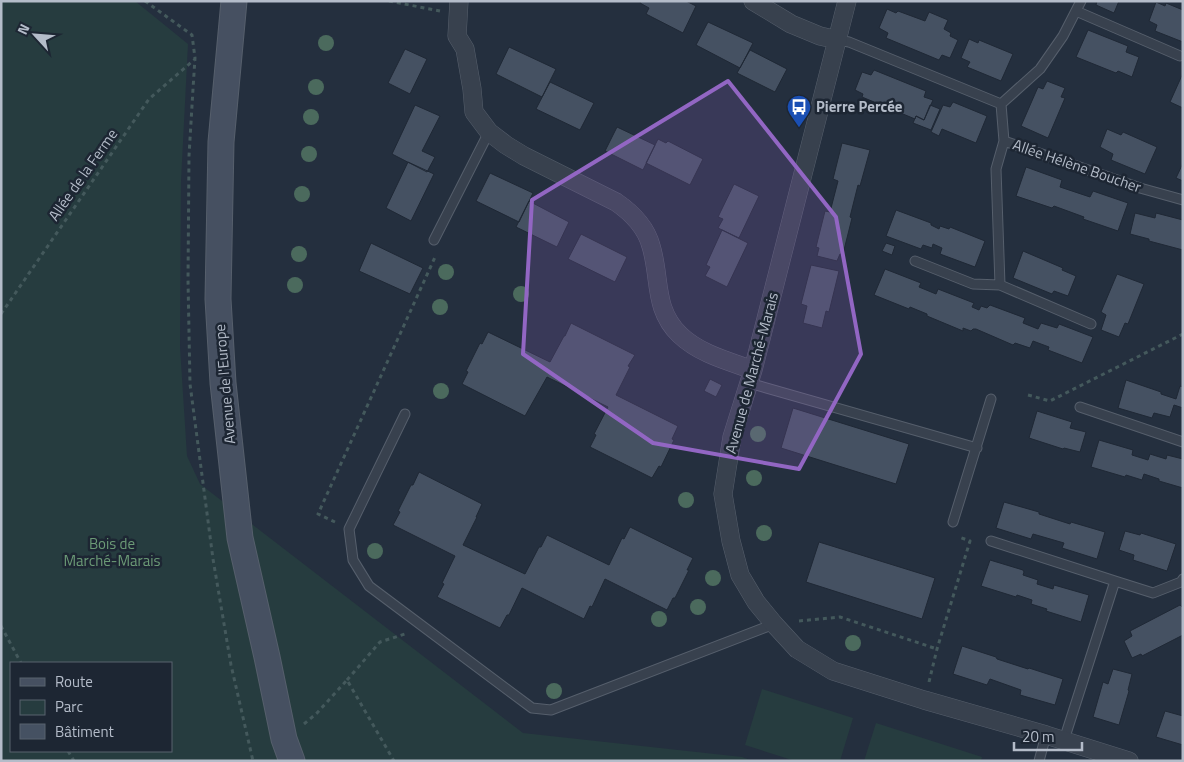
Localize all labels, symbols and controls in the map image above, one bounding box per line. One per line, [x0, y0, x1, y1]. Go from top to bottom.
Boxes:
north arrow [10, 10, 60, 60]
text: N [11, 20, 34, 38]
bus stop icon: Pierre Percée [786, 94, 812, 128]
place label: Pierre Percée [816, 95, 903, 118]
street label: Allée de la Ferme [42, 124, 123, 226]
street label: Allée Hélène Boucher [1010, 133, 1144, 198]
street label: Avenue de Marché-Marais [719, 290, 784, 456]
street label: Avenue de l'Europe [208, 323, 241, 445]
park label: Bois de Marché-Marais [64, 532, 161, 572]
legend [10, 662, 172, 752]
text: Route [55, 670, 93, 693]
text: Parc [55, 695, 83, 718]
text: Bâtiment [55, 720, 114, 743]
scale bar [1014, 720, 1082, 752]
text: 20 m [1022, 725, 1055, 748]

